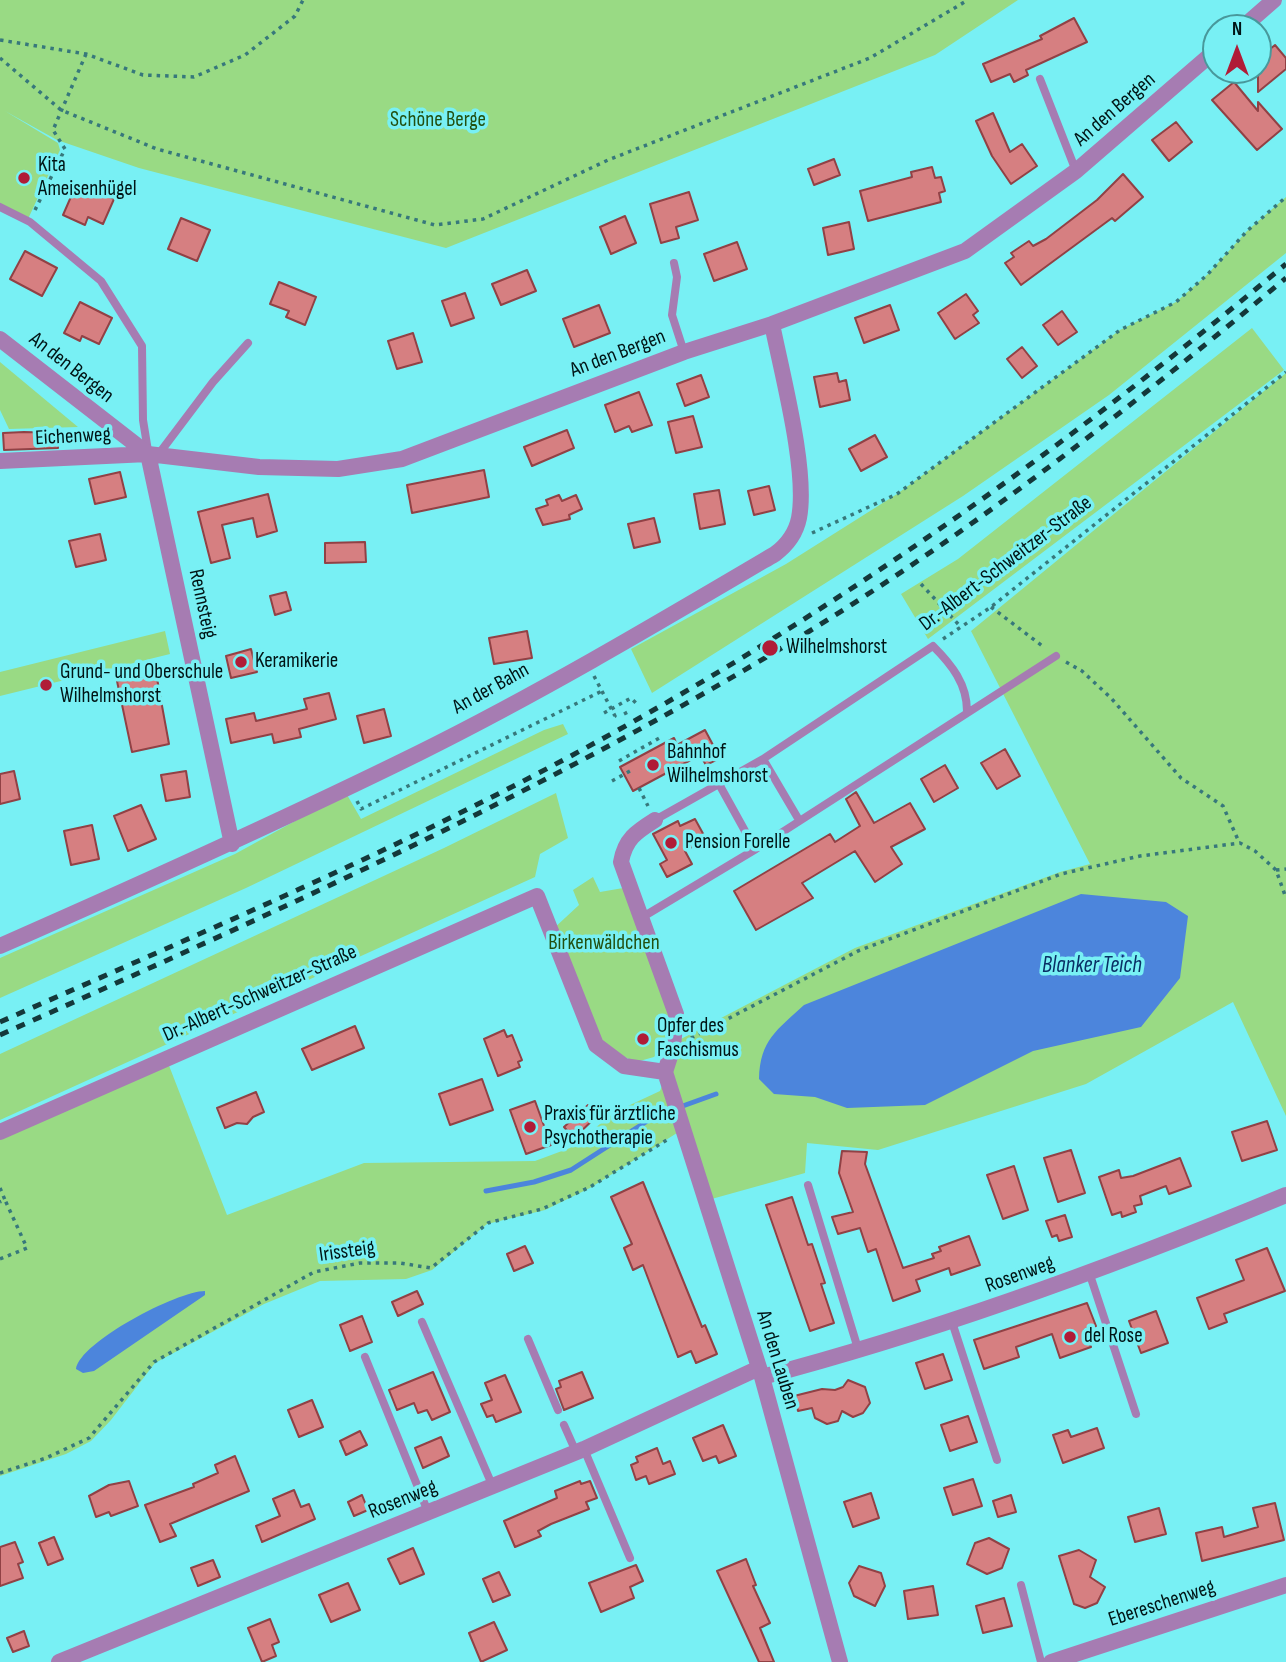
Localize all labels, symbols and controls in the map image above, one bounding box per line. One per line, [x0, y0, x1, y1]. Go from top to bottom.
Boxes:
north arrow [1202, 14, 1272, 84]
text: N [1232, 18, 1242, 41]
street label: An den Bergen [1069, 68, 1161, 152]
park label: Schöne Berge [390, 108, 486, 134]
place label: Kita Ameisenhügel [38, 153, 137, 203]
marker: Kita Ameisenhügel [16, 170, 32, 186]
street label: An den Bergen [567, 324, 669, 384]
street label: An den Bergen [24, 327, 118, 409]
street label: Eichenweg [34, 422, 112, 452]
street label: Dr.-Albert-Schweitzer-Straße [915, 491, 1097, 637]
street label: Rennsteig [182, 567, 222, 641]
place label: Wilhelmshorst [786, 635, 887, 661]
marker: Wilhelmshorst [760, 638, 780, 658]
place label: Keramikerie [255, 649, 338, 675]
marker: Keramikerie [233, 654, 249, 670]
street label: An der Bahn [448, 658, 534, 720]
place label: Grund- und Oberschule Wilhelmshorst [60, 660, 223, 710]
marker: Grund- und Oberschule Wilhelmshorst [38, 677, 54, 693]
place label: Bahnhof Wilhelmshorst [667, 740, 768, 790]
marker: Bahnhof Wilhelmshorst [645, 757, 661, 773]
place label: Pension Forelle [685, 830, 791, 856]
marker: Pension Forelle [663, 835, 679, 851]
park label: Birkenwäldchen [548, 931, 660, 957]
street label: Dr.-Albert-Schweitzer-Straße [159, 940, 361, 1048]
water label: Blanker Teich [1042, 952, 1142, 980]
place label: Opfer des Faschismus [657, 1014, 739, 1064]
marker: Opfer des Faschismus [635, 1031, 651, 1047]
place label: Praxis für ärztliche Psychotherapie [544, 1102, 676, 1152]
marker: Praxis für ärztliche Psychotherapie [522, 1119, 538, 1135]
street label: Irissteig [318, 1236, 376, 1268]
street label: Rosenweg [982, 1251, 1058, 1299]
street label: An den Lauben [750, 1308, 804, 1412]
place label: del Rose [1084, 1324, 1143, 1350]
marker: del Rose [1062, 1329, 1078, 1345]
street label: Rosenweg [365, 1475, 441, 1525]
street label: Ebereschenweg [1105, 1575, 1219, 1633]

